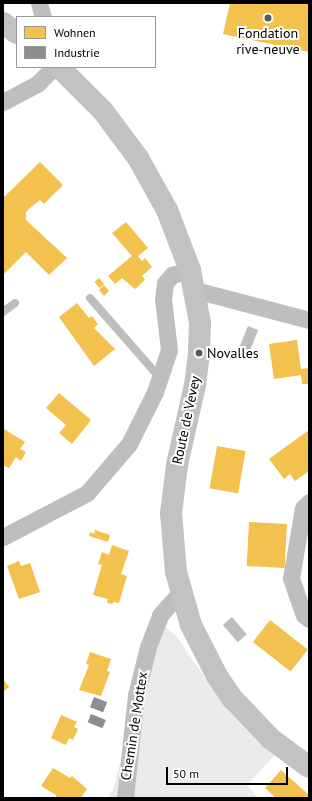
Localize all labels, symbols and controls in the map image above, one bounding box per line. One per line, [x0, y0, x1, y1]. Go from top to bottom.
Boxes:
marker: Fondation rive-neuve [263, 13, 273, 23]
legend [16, 16, 156, 68]
text: Wohnen [54, 25, 96, 40]
place label: Fondation rive-neuve [236, 25, 300, 58]
text: Industrie [54, 45, 100, 60]
place label: Novalles [207, 345, 259, 361]
marker: Novalles [194, 348, 204, 358]
street label: Route de Vevey [168, 374, 204, 466]
street label: Chemin de Mottex [117, 671, 151, 781]
scale bar [168, 759, 290, 785]
text: 50 m [173, 766, 199, 781]

